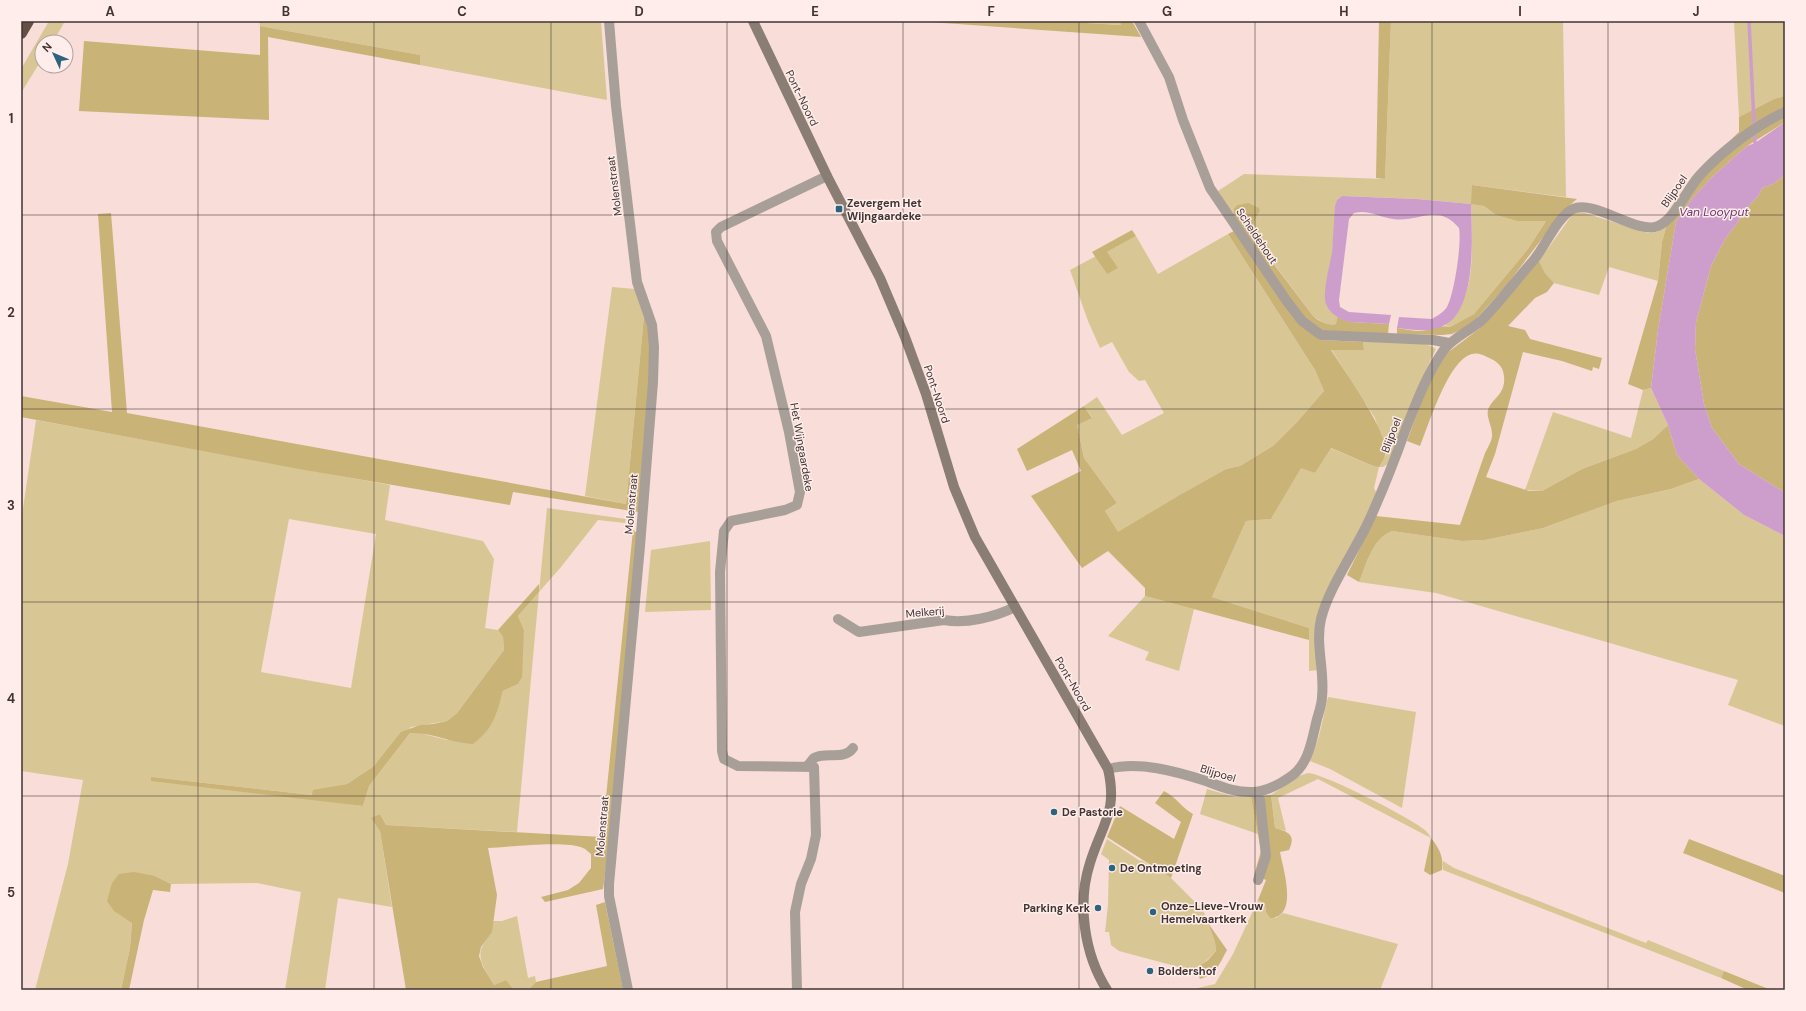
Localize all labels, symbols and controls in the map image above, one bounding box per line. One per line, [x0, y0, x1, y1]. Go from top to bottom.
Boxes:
text: A [105, 3, 115, 20]
text: B [282, 3, 290, 20]
text: C [457, 3, 467, 20]
text: D [634, 3, 644, 20]
text: E [811, 3, 819, 20]
text: F [987, 3, 995, 20]
text: G [1162, 3, 1172, 20]
text: H [1339, 3, 1349, 20]
text: I [1518, 3, 1522, 20]
text: J [1692, 3, 1700, 20]
north arrow [34, 34, 74, 74]
text: N [39, 39, 55, 55]
street label: Pont-Noord [782, 68, 822, 128]
text: 1 [9, 110, 13, 127]
street label: Molenstraat [603, 155, 625, 217]
street label: Blijpoel [1658, 172, 1690, 210]
place label: Zevergem Het Wijngaardeke [847, 196, 922, 223]
marker: Zevergem Het Wijngaardeke [834, 204, 844, 214]
water label: Van Looyput [1679, 204, 1749, 220]
street label: Scheldehout [1233, 205, 1281, 267]
text: 2 [7, 304, 15, 321]
street label: Pont-Noord [921, 363, 953, 425]
street label: Het Wijngaardeke [787, 402, 817, 492]
street label: Blijpoel [1378, 415, 1404, 455]
street label: Molenstraat [621, 473, 641, 535]
text: 3 [7, 497, 15, 514]
street label: Melkerij [905, 603, 945, 621]
street label: Pont-Noord [1052, 654, 1094, 714]
text: 4 [7, 690, 15, 707]
street label: Blijpoel [1198, 761, 1238, 785]
street label: Molenstraat [592, 795, 612, 857]
place label: De Pastorie [1062, 805, 1123, 819]
marker: De Pastorie [1049, 807, 1059, 817]
place label: De Ontmoeting [1120, 861, 1202, 875]
marker: De Ontmoeting [1107, 863, 1117, 873]
text: 5 [7, 884, 15, 901]
place label: Onze-Lieve-Vrouw Hemelvaartkerk [1161, 899, 1263, 926]
place label: Parking Kerk [1023, 901, 1091, 915]
marker: Parking Kerk [1093, 903, 1103, 913]
marker: Onze-Lieve-Vrouw Hemelvaartkerk [1148, 907, 1158, 917]
place label: Boldershof [1158, 964, 1216, 978]
marker: Boldershof [1145, 966, 1155, 976]

